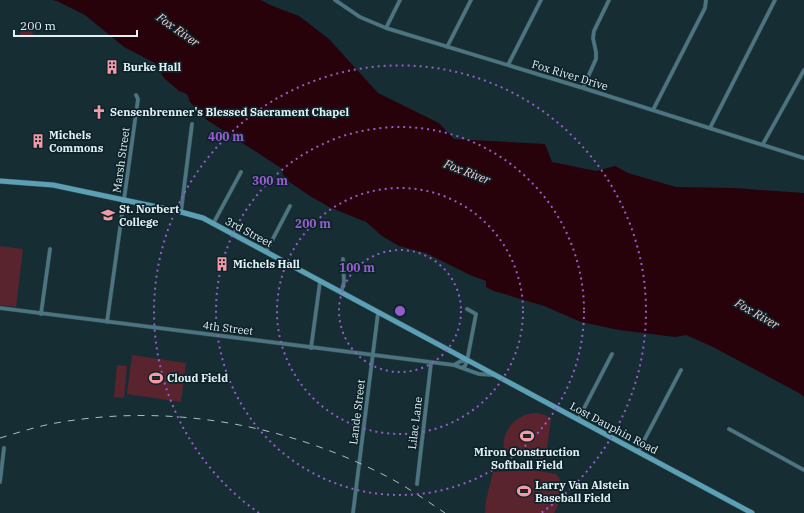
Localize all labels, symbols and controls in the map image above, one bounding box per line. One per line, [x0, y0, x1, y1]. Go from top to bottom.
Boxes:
water label: Fox River [153, 9, 203, 50]
scale bar [14, 12, 137, 38]
text: 200 m [20, 18, 56, 33]
street label: Fox River Drive [530, 57, 610, 93]
building icon: Burke Hall [104, 59, 120, 75]
place label: Burke Hall [123, 60, 181, 74]
church icon: Sensenbrenner's Blessed Sacrament Chapel [91, 104, 107, 120]
place label: Sensenbrenner's Blessed Sacrament Chapel [110, 105, 350, 119]
street label: Marsh Street [109, 126, 133, 194]
place label: Michels Commons [49, 128, 104, 155]
text: 400 m [208, 129, 244, 144]
building icon: Michels Commons [30, 133, 46, 149]
water label: Fox River [441, 155, 493, 188]
text: 300 m [252, 173, 288, 188]
place label: St. Norbert College [119, 202, 179, 229]
school or university icon: St. Norbert College [100, 207, 116, 223]
street label: 3rd Street [223, 214, 275, 250]
text: 200 m [295, 216, 331, 231]
building icon: Michels Hall [214, 256, 230, 272]
place label: Michels Hall [233, 257, 300, 271]
text: 100 m [339, 260, 375, 275]
water label: Fox River [732, 294, 783, 333]
centre of rings [393, 304, 407, 318]
street label: 4th Street [202, 318, 254, 338]
sports icon: Cloud Field [148, 370, 164, 386]
place label: Cloud Field [167, 371, 228, 385]
street label: Lande Street [346, 378, 368, 445]
street label: Lilac Lane [405, 396, 425, 450]
street label: Lost Dauphin Road [567, 399, 661, 457]
sports icon: Miron Construction Softball Field [519, 428, 535, 444]
place label: Miron Construction Softball Field [474, 445, 580, 472]
place label: Larry Van Alstein Baseball Field [535, 478, 629, 505]
sports icon: Larry Van Alstein Baseball Field [516, 483, 532, 499]

